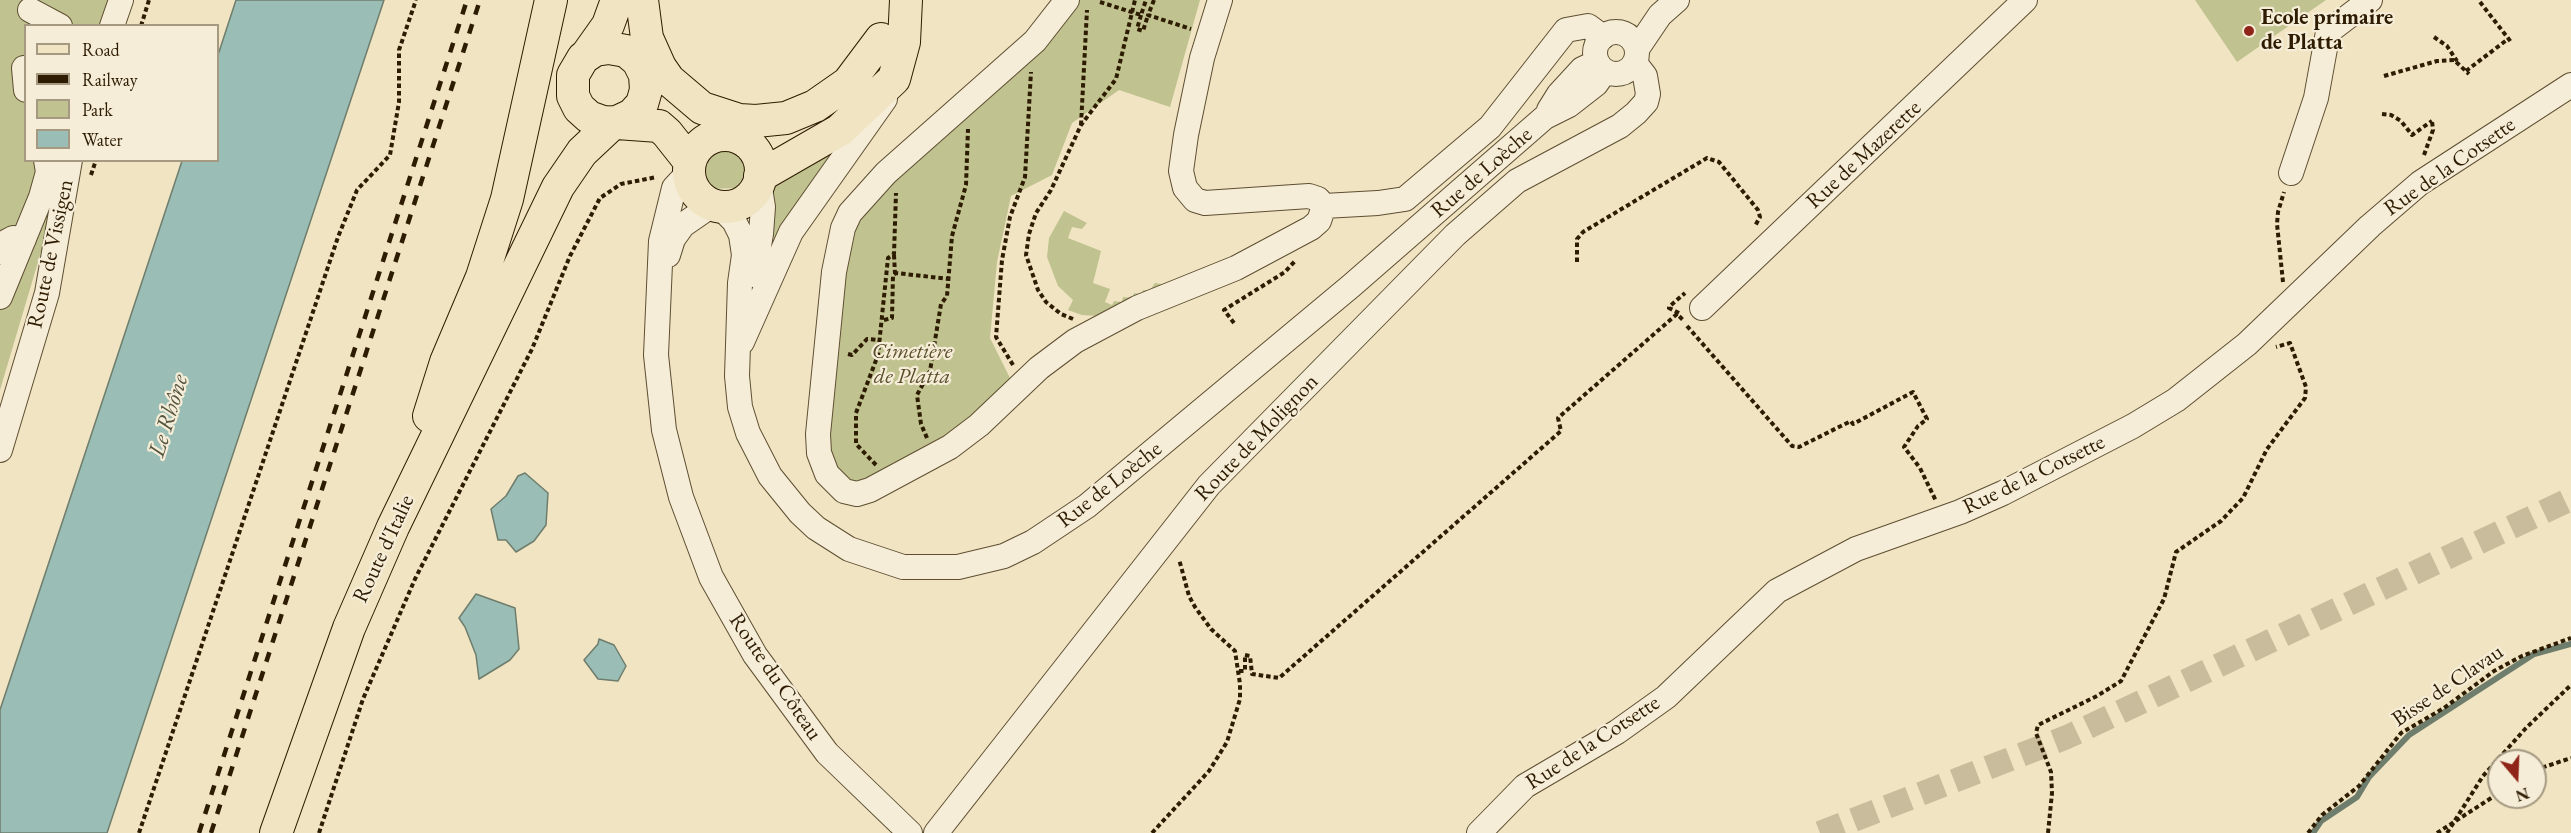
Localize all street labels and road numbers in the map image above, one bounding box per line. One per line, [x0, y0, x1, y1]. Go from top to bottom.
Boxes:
street label: Rue de Mazerette [1801, 95, 1927, 215]
street label: Rue de la Cotsette [2379, 112, 2521, 222]
street label: Rue de Loèche [1426, 122, 1538, 224]
street label: Route de Vissigen [22, 177, 80, 331]
street label: Route de Molignon [1190, 369, 1324, 507]
street label: Rue de la Cotsette [1959, 429, 2109, 521]
street label: Rue de Loèche [1052, 436, 1168, 534]
street label: Route d'Italie [348, 491, 420, 607]
street label: Route du Côteau [723, 608, 827, 746]
street label: Bisse de Clavau [2387, 639, 2509, 733]
street label: Rue de la Cotsette [1521, 690, 1665, 796]

